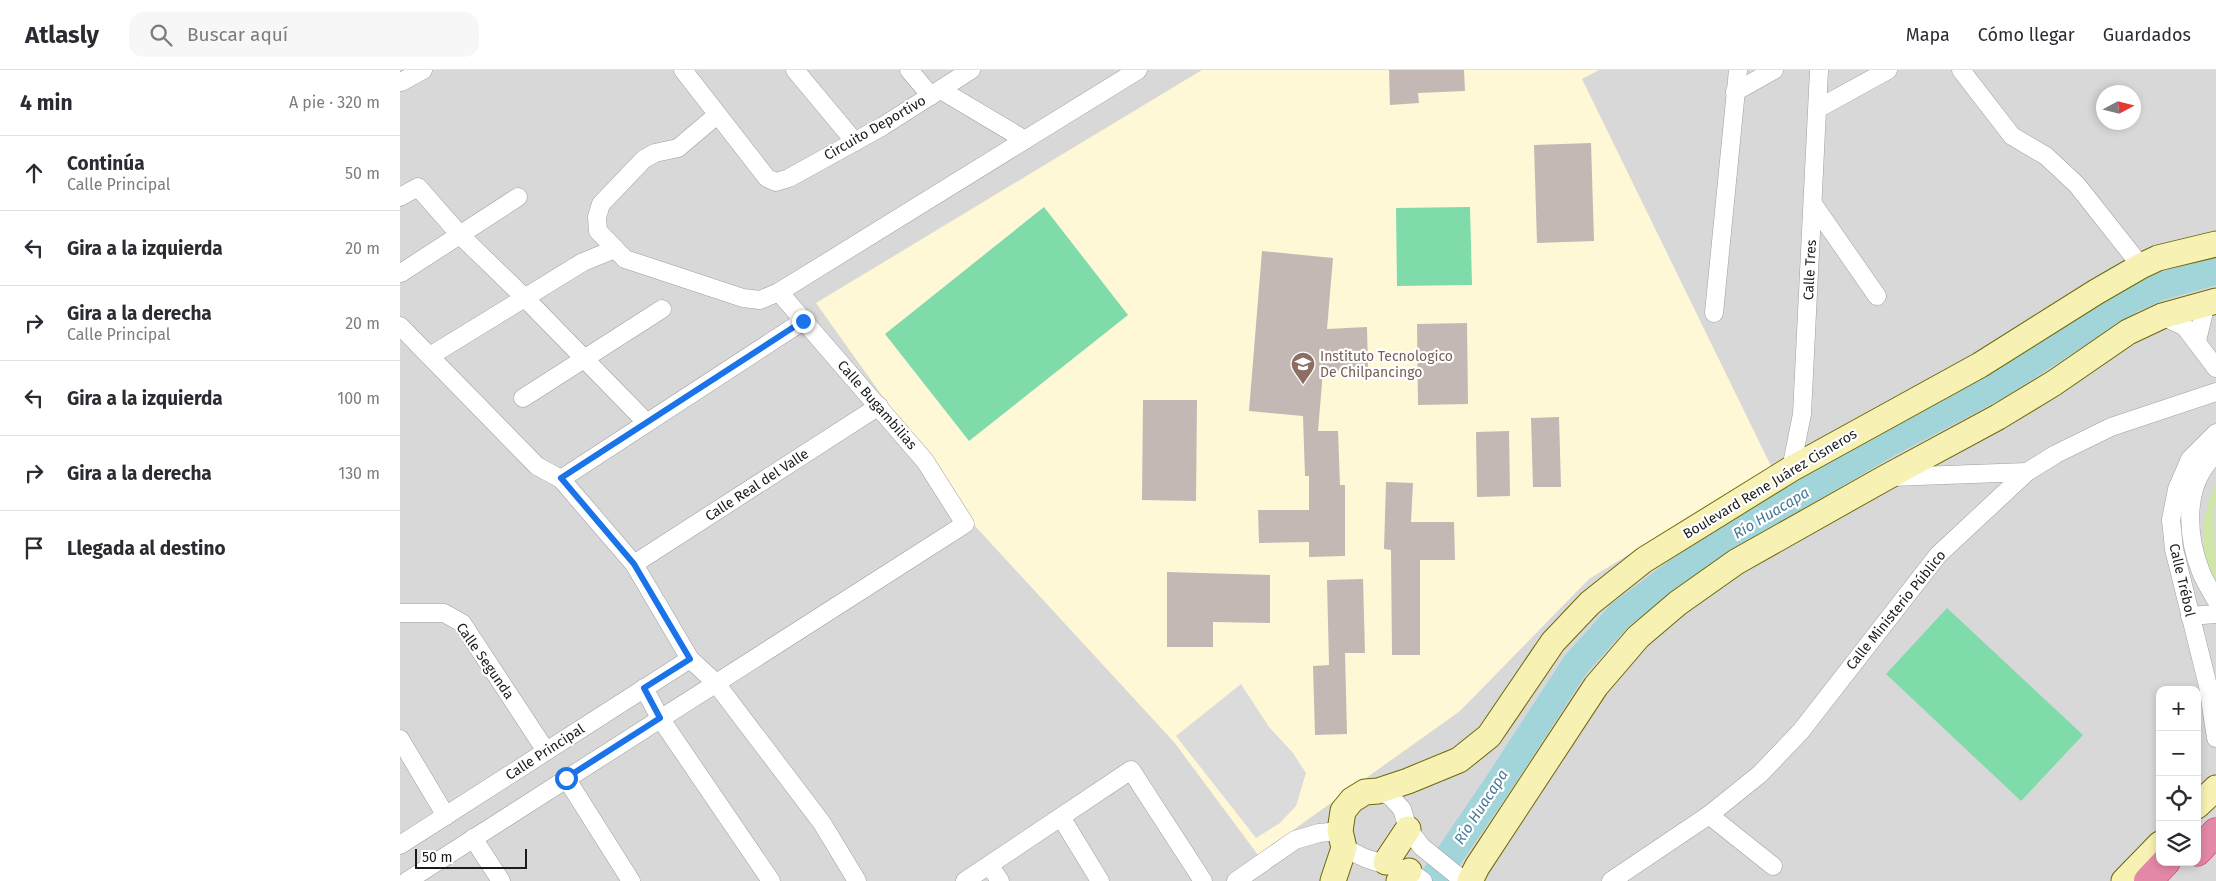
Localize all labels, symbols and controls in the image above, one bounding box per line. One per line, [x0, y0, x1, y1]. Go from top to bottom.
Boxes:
search box [129, 12, 479, 57]
text: Atlasly [25, 21, 99, 49]
icon: search [147, 21, 175, 49]
text: Buscar aquí [187, 23, 288, 46]
text: Mapa [1906, 24, 1950, 46]
text: Cómo llegar [1978, 24, 2075, 46]
text: Guardados [2103, 24, 2191, 46]
north arrow [2096, 85, 2141, 130]
text: 4 min [20, 90, 73, 116]
street label: Circuito Deportivo [821, 92, 929, 164]
text: A pie · 320 m [289, 93, 380, 112]
text: Continúa [67, 152, 145, 175]
icon: ahead [20, 159, 48, 187]
text: 50 m [345, 164, 380, 183]
text: Calle Principal [67, 175, 170, 194]
icon: left [20, 234, 48, 262]
text: Gira a la izquierda [67, 237, 223, 260]
text: 20 m [345, 239, 380, 258]
street label: Calle Tres [1800, 239, 1820, 301]
text: Gira a la derecha [67, 302, 212, 325]
icon: right [20, 309, 48, 337]
route end [792, 310, 815, 333]
text: 20 m [345, 314, 380, 333]
text: Calle Principal [67, 325, 170, 344]
place label: Instituto Tecnologico De Chilpancingo [1320, 348, 1453, 381]
school or university icon: Instituto Tecnologico De Chilpancingo [1290, 351, 1316, 385]
street label: Calle Bugambilias [834, 357, 921, 453]
icon: left [20, 384, 48, 412]
text: Gira a la izquierda [67, 387, 223, 410]
text: 100 m [337, 389, 380, 408]
street label: Boulevard Rene Juárez Cisneros [1680, 425, 1860, 543]
street label: Calle Real del Valle [702, 445, 812, 525]
icon: right [20, 459, 48, 487]
text: Gira a la derecha [67, 462, 212, 485]
text: 130 m [338, 464, 380, 483]
water label: Río Huacapa [1730, 483, 1812, 543]
icon: arrive [20, 534, 48, 562]
text: Llegada al destino [67, 537, 226, 560]
street label: Calle Trébol [2165, 542, 2199, 618]
street label: Calle Ministerio Público [1843, 547, 1949, 673]
street label: Calle Segunda [452, 620, 518, 702]
map controls [2156, 686, 2201, 866]
button: + [2156, 686, 2201, 731]
street label: Calle Principal [502, 720, 588, 784]
button: − [2156, 731, 2201, 776]
water label: Río Huacapa [1450, 766, 1512, 848]
route start [555, 767, 578, 790]
button: locate [2156, 776, 2201, 821]
button: layers [2156, 821, 2201, 866]
scale bar [415, 846, 528, 869]
text: 50 m [422, 849, 453, 866]

